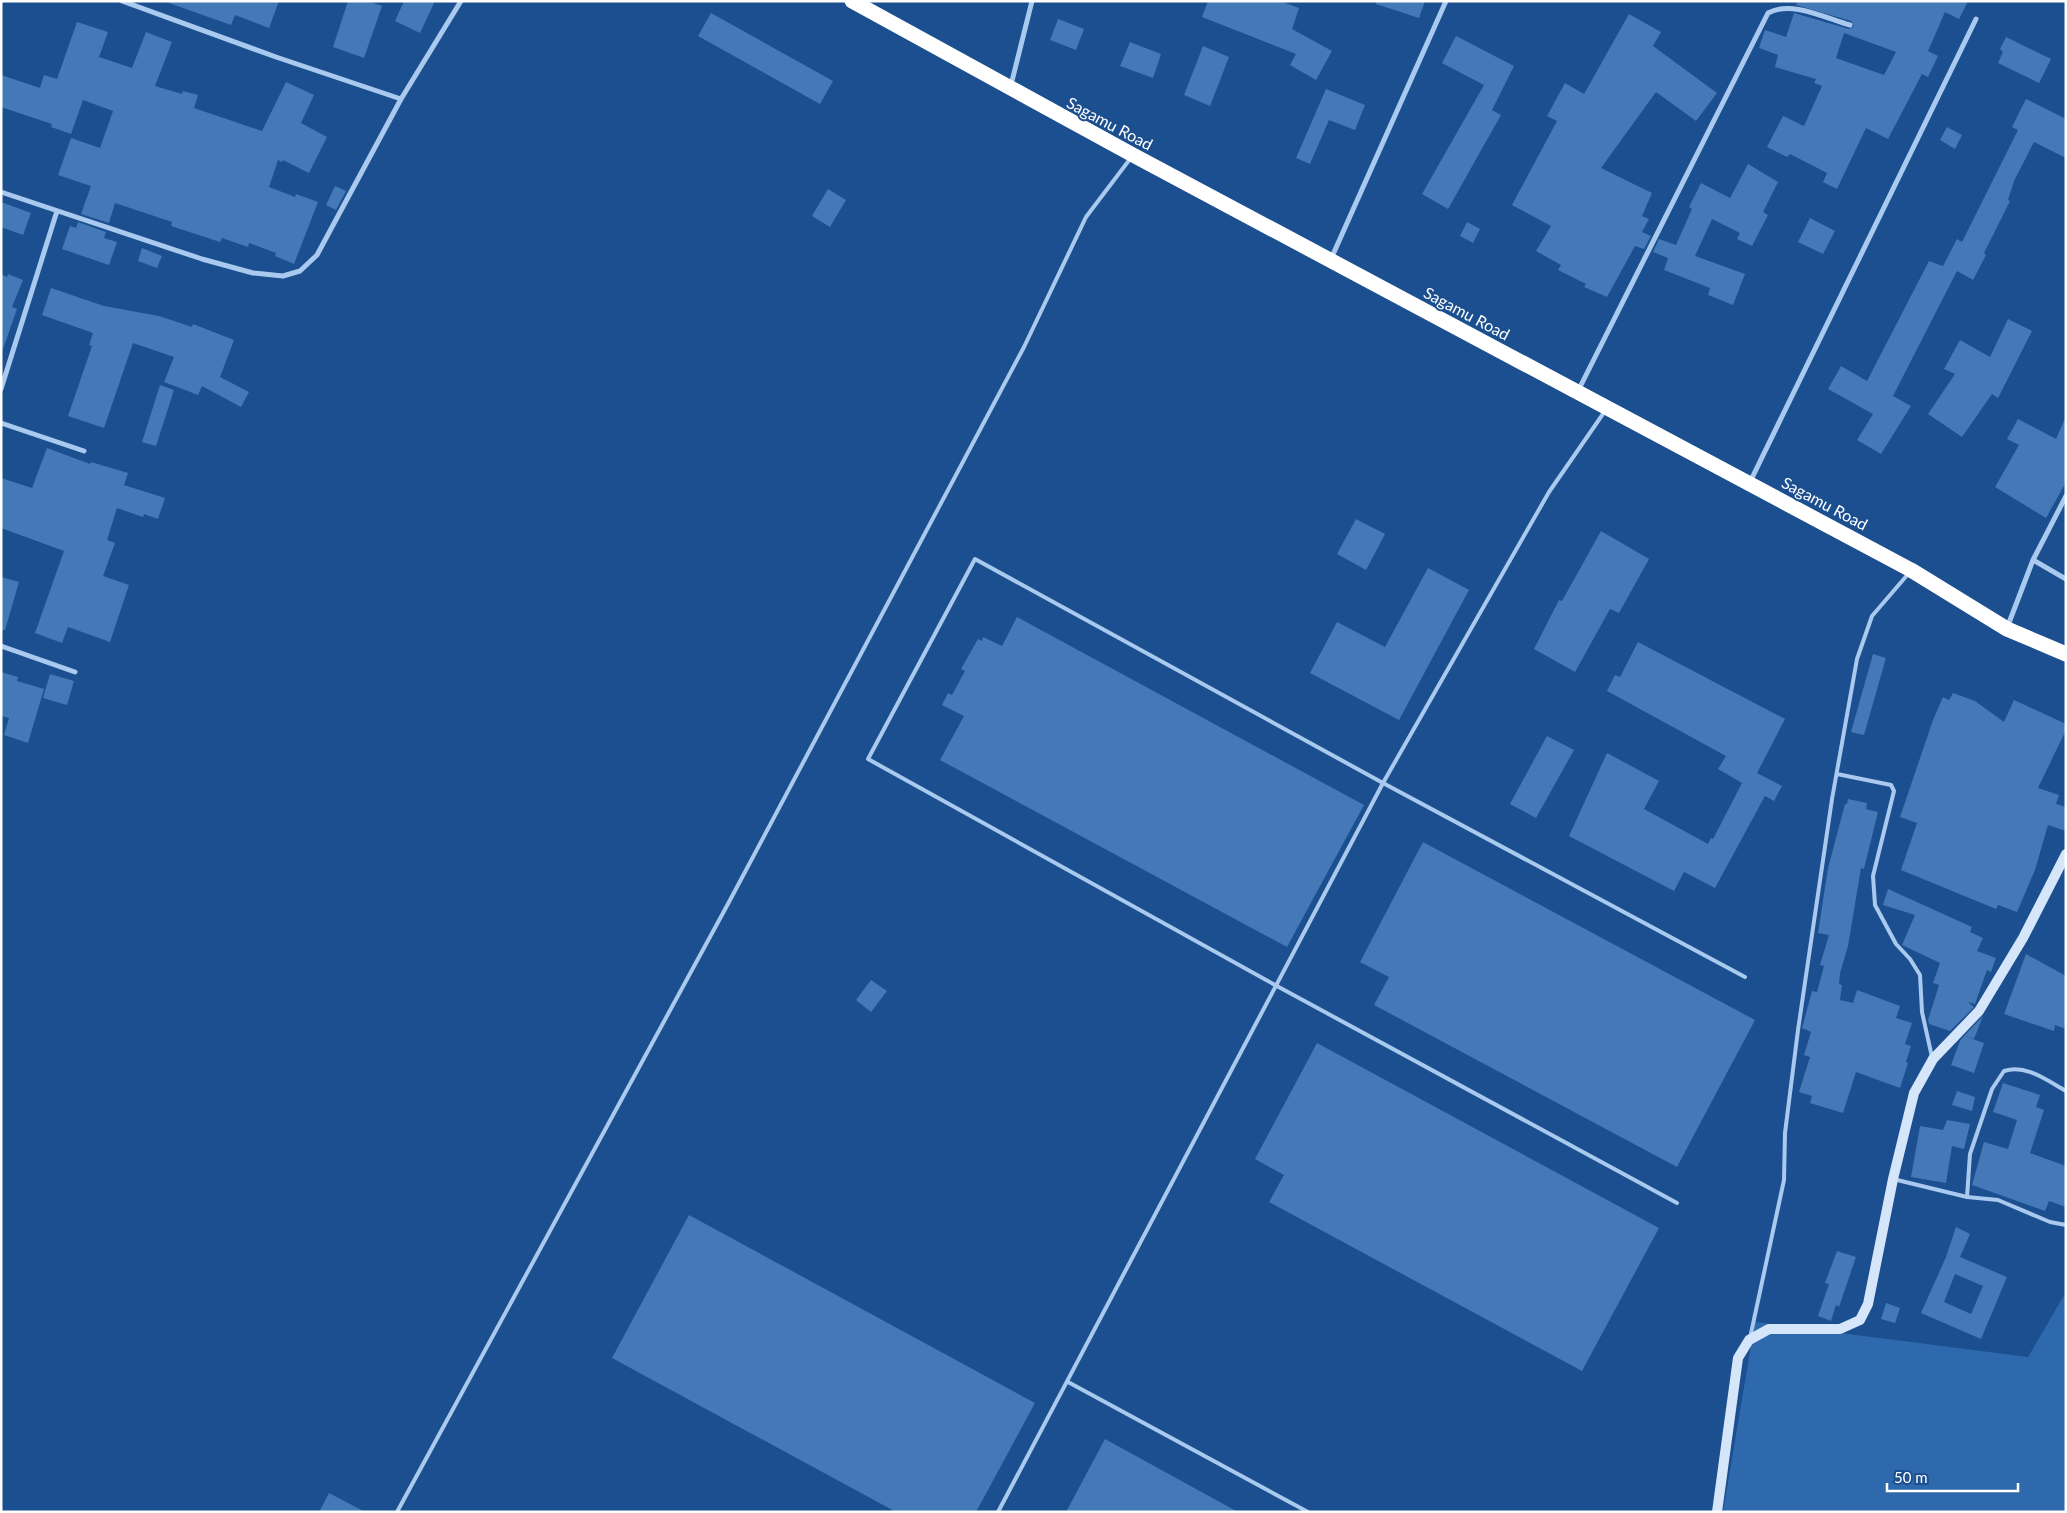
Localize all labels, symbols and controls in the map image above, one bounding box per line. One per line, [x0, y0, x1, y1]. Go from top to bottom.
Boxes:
street label: Sagamu Road [1064, 92, 1156, 154]
street label: Sagamu Road [1421, 282, 1513, 344]
street label: Sagamu Road [1779, 472, 1871, 534]
scale bar [1887, 1460, 2018, 1492]
text: 50 m [1894, 1468, 1928, 1486]

